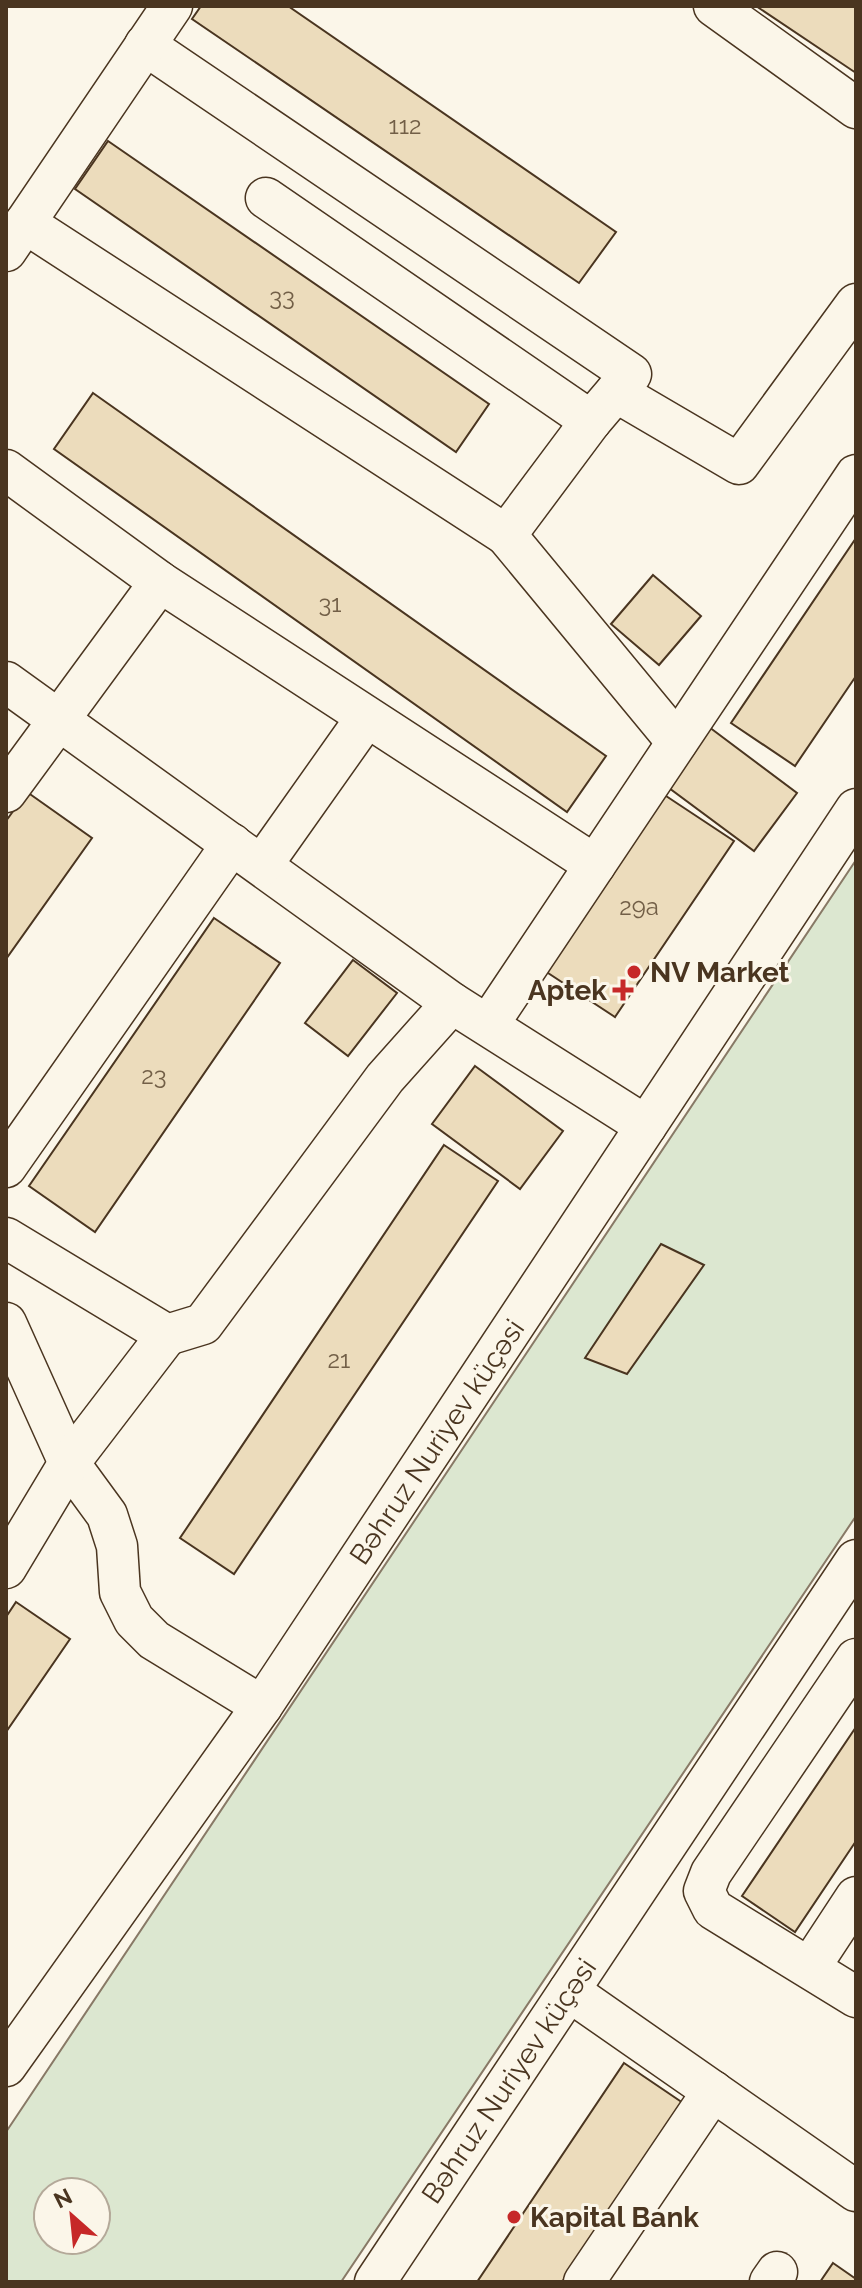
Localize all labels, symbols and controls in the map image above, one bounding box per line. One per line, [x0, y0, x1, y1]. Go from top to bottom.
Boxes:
house number: 112 [388, 111, 422, 140]
house number: 33 [269, 282, 295, 311]
house number: 31 [318, 589, 342, 618]
house number: 29a [619, 892, 659, 921]
place label: NV Market [650, 956, 790, 989]
marker: NV Market [625, 963, 643, 981]
place label: Aptek [528, 974, 607, 1007]
marker: Aptek [614, 981, 632, 999]
house number: 23 [141, 1061, 167, 1090]
street label: Bəhruz Nuriyev küçəsi [343, 1313, 531, 1571]
house number: 21 [328, 1345, 350, 1374]
street label: Bəhruz Nuriyev küçəsi [415, 1952, 603, 2210]
north arrow [32, 2176, 112, 2256]
text: N [50, 2183, 76, 2214]
place label: Kapital Bank [530, 2201, 699, 2234]
marker: Kapital Bank [505, 2208, 523, 2226]

